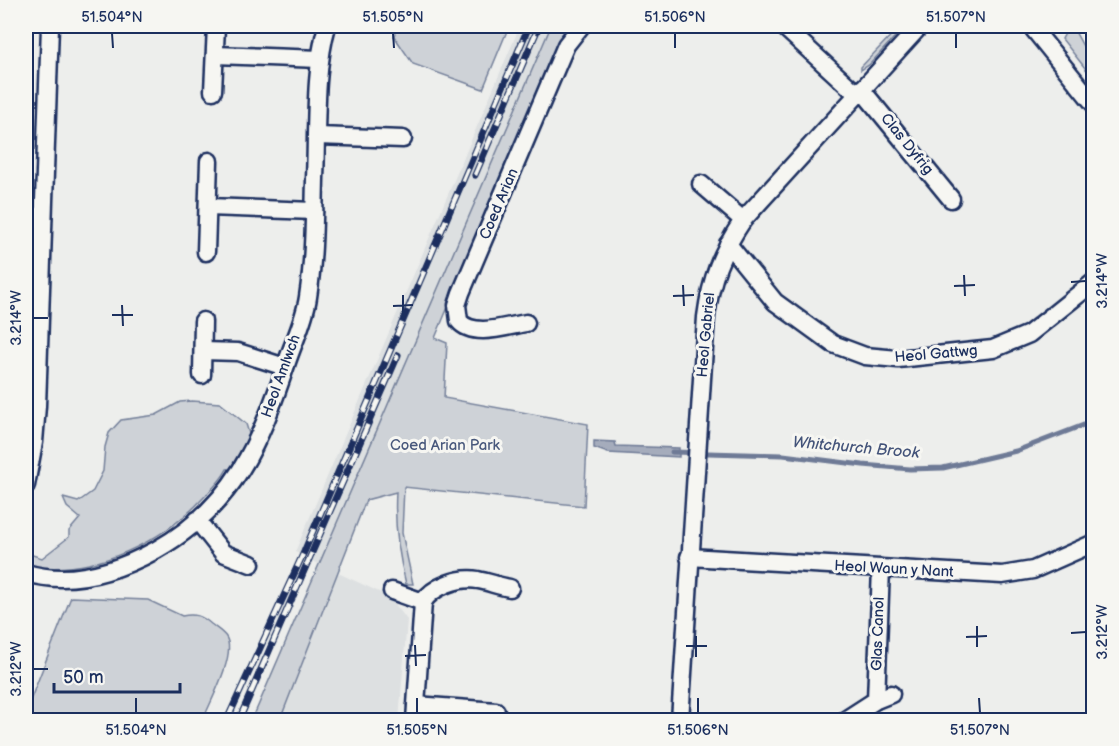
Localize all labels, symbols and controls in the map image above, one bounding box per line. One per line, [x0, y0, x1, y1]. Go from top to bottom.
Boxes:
text: 51.504°N [81, 8, 143, 27]
text: 51.505°N [362, 8, 424, 27]
text: 51.506°N [644, 8, 706, 27]
text: 51.507°N [926, 8, 986, 27]
street label: Clas Dyfrig [876, 109, 938, 179]
street label: Coed Arian [475, 165, 523, 243]
text: 3.214°W [1093, 253, 1112, 309]
text: 3.214°W [7, 290, 26, 346]
street label: Heol Gabriel [693, 292, 719, 378]
street label: Heol Amlwch [257, 332, 305, 420]
street label: Heol Gattwg [894, 341, 978, 367]
water label: Whitchurch Brook [792, 433, 921, 463]
park label: Coed Arian Park [390, 436, 501, 455]
street label: Heol Waun y Nant [834, 556, 955, 582]
street label: Glas Canol [867, 597, 889, 671]
text: 3.212°W [1093, 604, 1112, 660]
text: 3.212°W [7, 641, 26, 697]
scale bar [54, 656, 180, 694]
text: 50 m [63, 667, 104, 688]
text: 51.504°N [105, 721, 167, 740]
text: 51.505°N [386, 721, 448, 740]
text: 51.506°N [667, 721, 729, 740]
text: 51.507°N [950, 721, 1010, 740]

